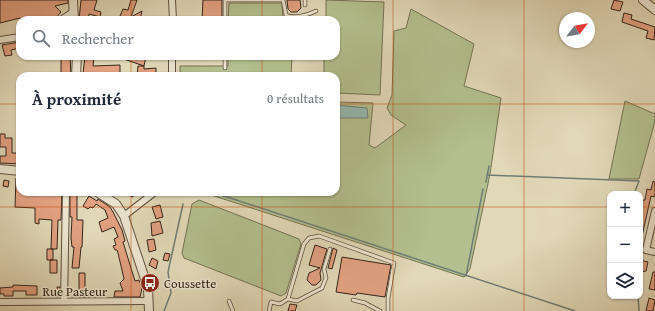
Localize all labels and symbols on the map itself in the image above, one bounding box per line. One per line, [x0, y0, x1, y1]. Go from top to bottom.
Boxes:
north arrow [559, 12, 595, 48]
bus stop icon: Coussette [139, 272, 161, 294]
place label: Coussette [164, 274, 216, 293]
street label: Rue Pasteur [43, 282, 108, 301]

